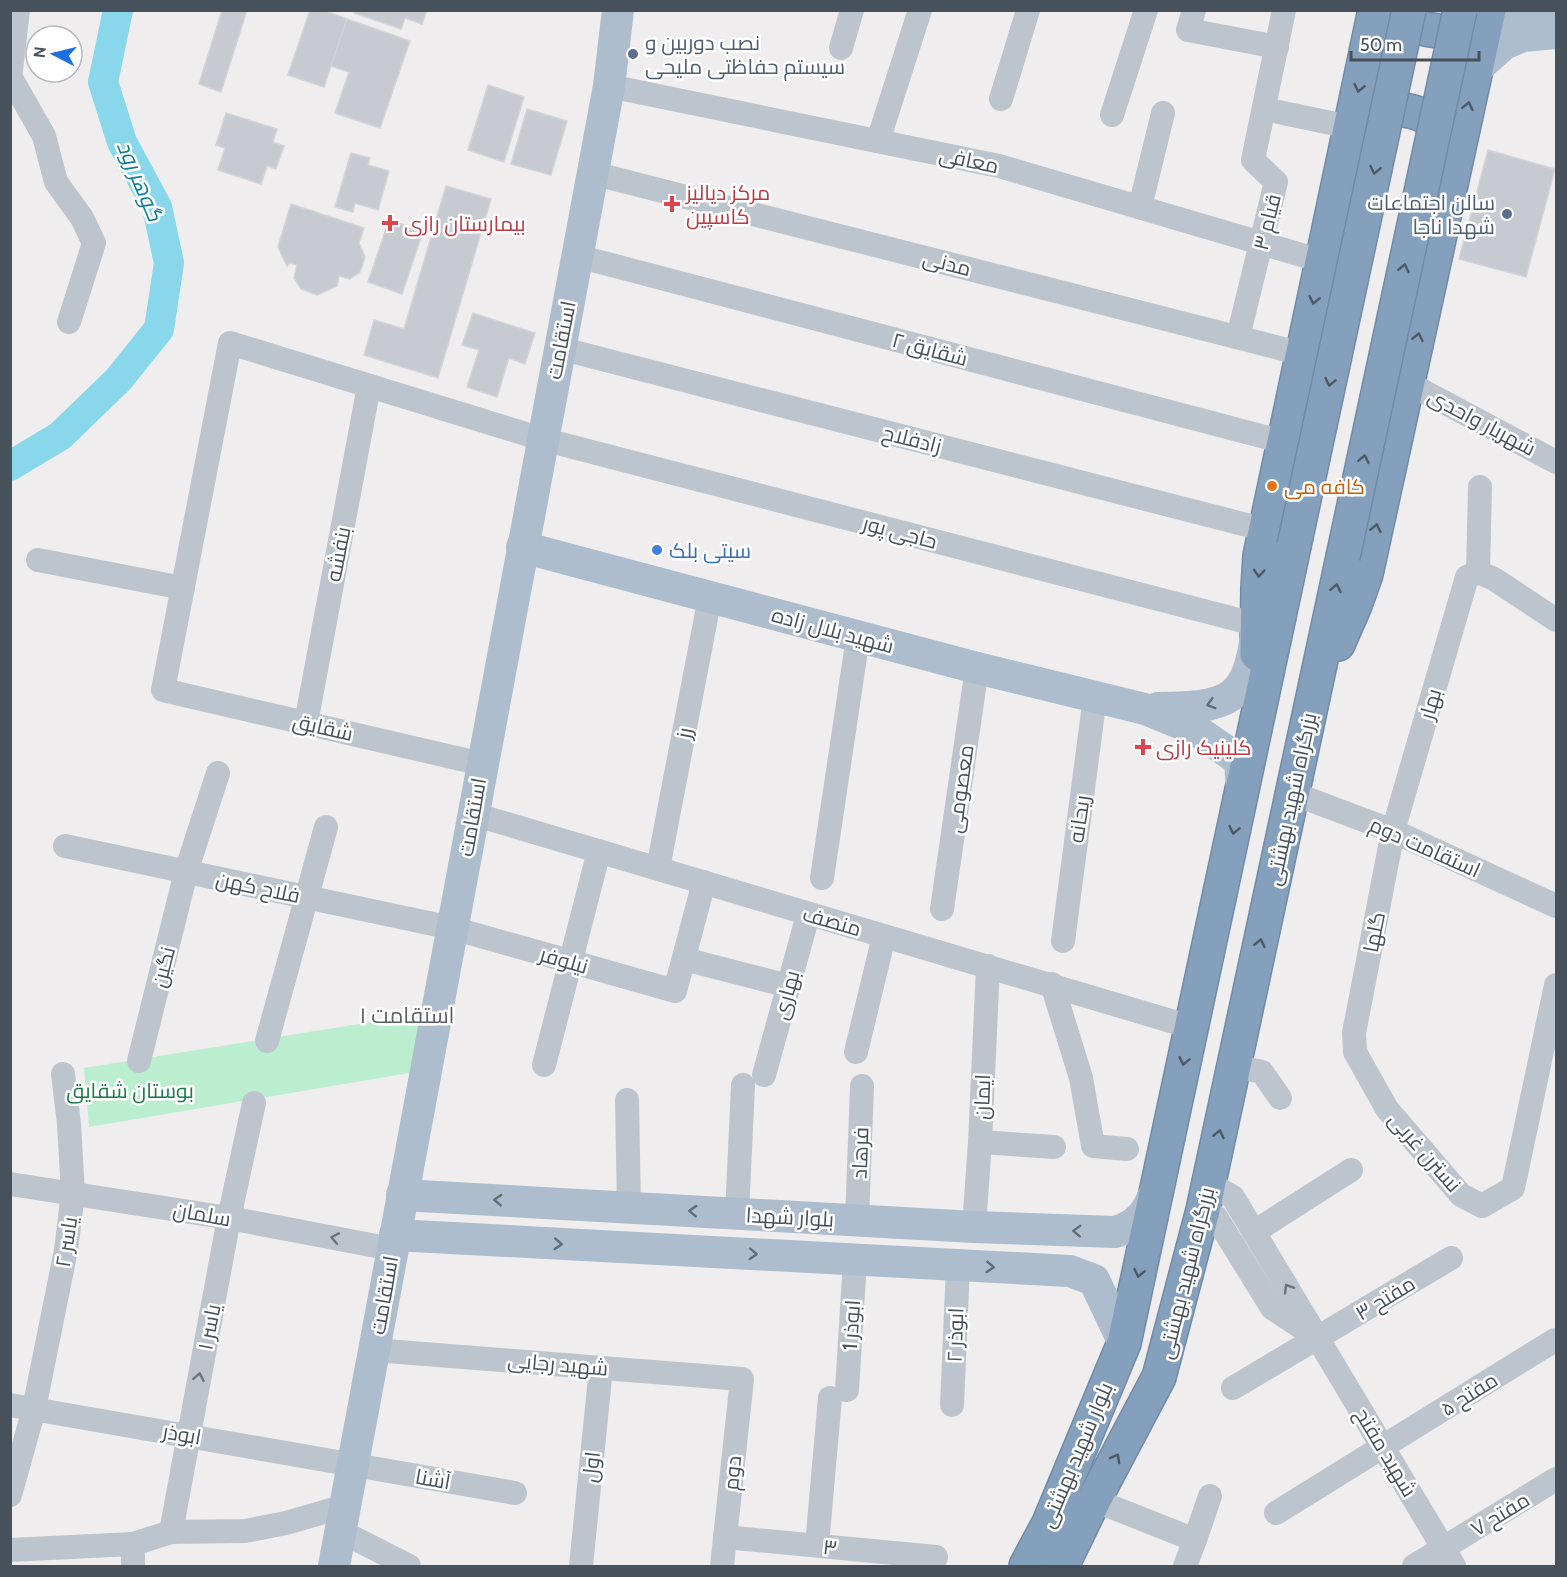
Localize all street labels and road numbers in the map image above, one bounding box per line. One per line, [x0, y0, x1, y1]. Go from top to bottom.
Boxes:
street label: معافی [937, 142, 1001, 179]
street label: قیام ۳ [1248, 191, 1288, 253]
street label: مدنی [920, 245, 974, 282]
street label: استقامت [541, 299, 581, 381]
street label: شقایق ۲ [889, 327, 971, 372]
street label: شهریار واحدی [1423, 383, 1540, 462]
street label: زادفلاح [879, 420, 944, 460]
street label: حاجی پور [859, 510, 940, 556]
street label: بنفشه [320, 524, 356, 584]
street label: شهید بلال زاده [769, 602, 897, 659]
street label: بهار [1413, 686, 1447, 724]
street label: شقایق [290, 708, 356, 747]
street label: بزرگراه شهید بهشتی [1260, 710, 1323, 888]
street label: رز [670, 725, 697, 742]
street label: معصومی [941, 743, 980, 835]
street label: استقامت [453, 776, 491, 858]
street label: ریحانه [1063, 794, 1095, 844]
street label: استقامت دوم [1365, 811, 1484, 884]
street label: فلاح کهن [213, 866, 302, 910]
street label: منصف [800, 901, 864, 941]
street label: گلها [1358, 910, 1391, 955]
street label: نیلوفر [536, 941, 591, 979]
street label: نگین [146, 944, 181, 990]
street label: بهاری [767, 968, 806, 1023]
street label: ایمان [969, 1074, 996, 1120]
street label: نسترن غربی [1383, 1107, 1467, 1198]
street label: فرهاد [847, 1127, 873, 1179]
street label: بزرگراه شهید بهشتی [1153, 1185, 1220, 1362]
street label: سلمان [171, 1197, 233, 1232]
street label: بلوار شهدا [745, 1202, 835, 1233]
street label: یاسر ۲ [50, 1215, 82, 1269]
street label: استقامت [365, 1254, 403, 1336]
street label: مفتح ۳ [1351, 1270, 1420, 1327]
street label: ابوذر 1 [837, 1299, 865, 1351]
street label: یاسر ۱ [192, 1301, 226, 1352]
street label: ابوذر ۲ [942, 1307, 968, 1363]
street label: شهید رجایی [507, 1347, 609, 1382]
street label: مفتح ۵ [1436, 1367, 1503, 1423]
street label: بلوار شهید بهشتی [1034, 1378, 1119, 1532]
street label: شهید مفتح [1348, 1403, 1422, 1502]
street label: ابوذر [160, 1418, 203, 1450]
street label: اول [577, 1450, 606, 1484]
street label: دوم [718, 1454, 748, 1492]
street label: آشنا [413, 1464, 453, 1494]
street label: مفتح ۷ [1466, 1487, 1535, 1543]
street label: ۳ [822, 1534, 838, 1560]

